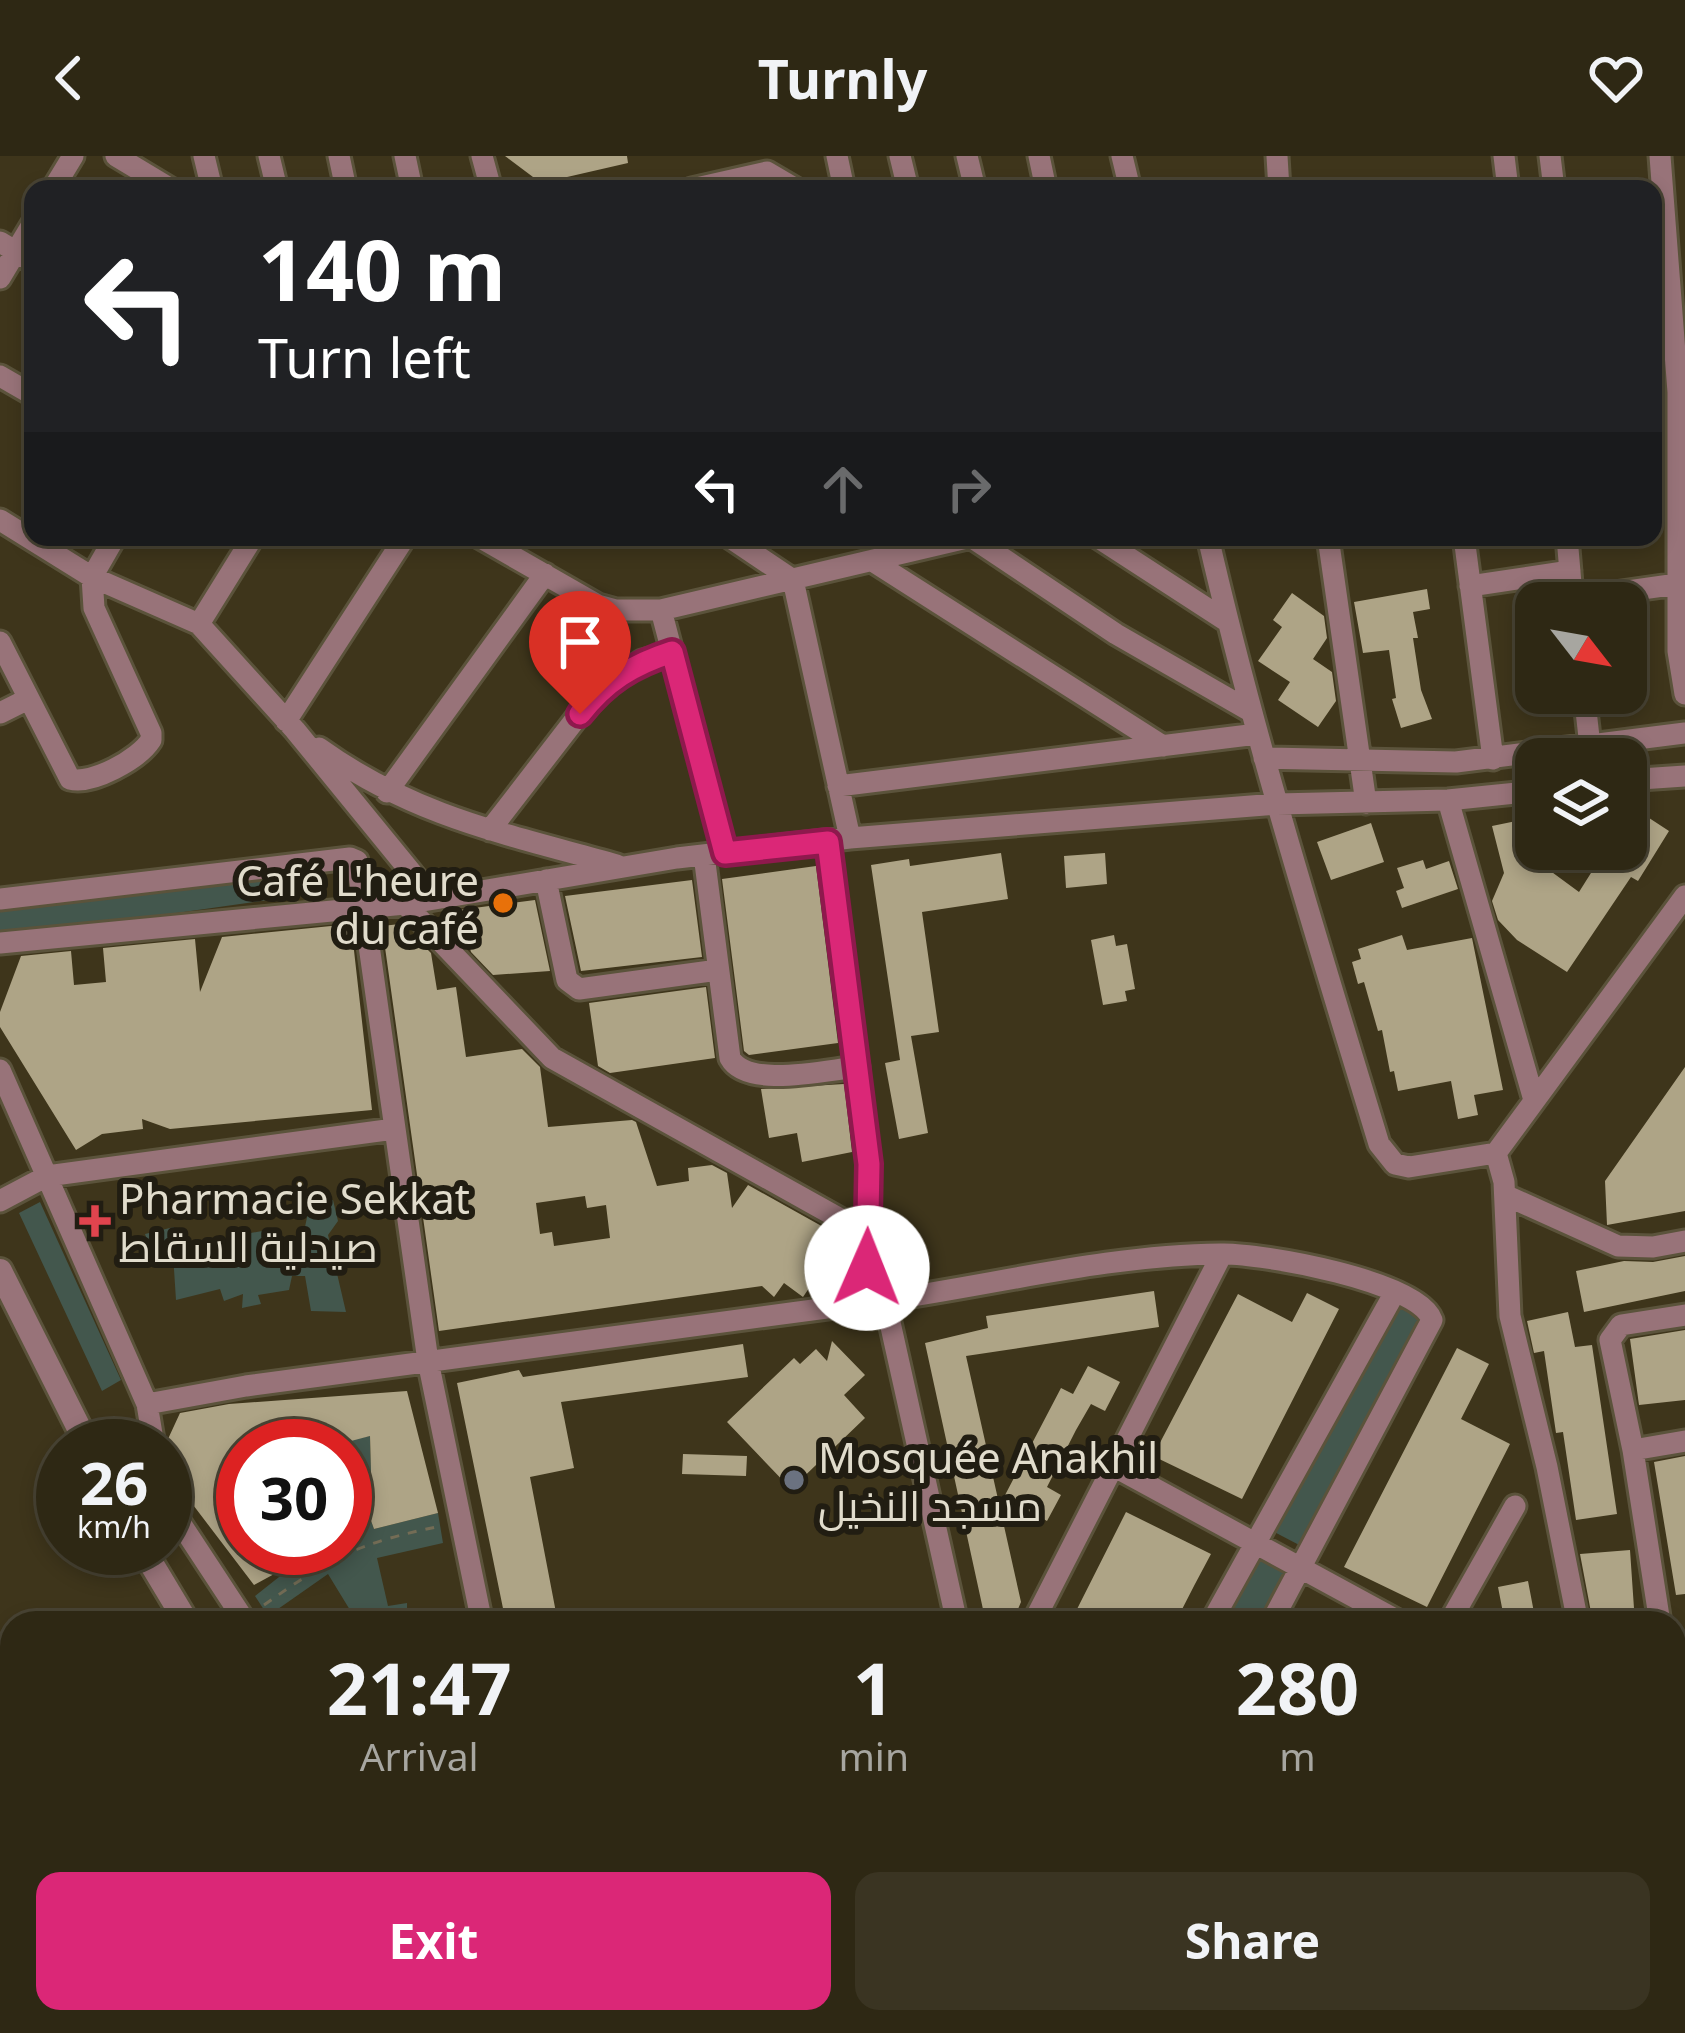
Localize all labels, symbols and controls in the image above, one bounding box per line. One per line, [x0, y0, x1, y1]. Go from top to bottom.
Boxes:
text: Turnly [758, 41, 927, 115]
icon: back [36, 45, 102, 111]
icon: heart [1583, 45, 1649, 111]
text: 140 m [258, 211, 506, 326]
icon: left [60, 228, 216, 384]
text: Turn left [258, 320, 471, 394]
icon: left [684, 456, 750, 522]
icon: ahead [810, 456, 876, 522]
icon: right [936, 456, 1002, 522]
north arrow [1515, 582, 1647, 714]
map controls [1515, 582, 1647, 870]
pin [529, 591, 631, 714]
icon: arrive [547, 609, 613, 675]
button: layers [1515, 738, 1647, 870]
place label: Café L'heure du café [236, 851, 479, 956]
marker: Café L'heure du café [490, 890, 516, 916]
place label: Pharmacie Sekkat صيدلية السقاط [119, 1169, 470, 1274]
position arrow [804, 1205, 930, 1331]
marker: Pharmacie Sekkat صيدلية السقاط [82, 1208, 108, 1234]
speed limit sign: 30 [216, 1419, 372, 1575]
place label: Mosquée Anakhil مسجد النخيل [818, 1428, 1158, 1533]
text: 26 [80, 1441, 148, 1523]
marker: Mosquée Anakhil مسجد النخيل [781, 1467, 807, 1493]
text: km/h [77, 1506, 151, 1547]
text: 21:47 [327, 1638, 512, 1736]
text: 1 [853, 1638, 894, 1736]
text: 280 [1236, 1638, 1359, 1736]
text: Arrival [360, 1729, 479, 1782]
text: min [838, 1729, 909, 1782]
text: m [1279, 1729, 1316, 1782]
button: Exit [36, 1872, 831, 2010]
button: Share [855, 1872, 1650, 2010]

